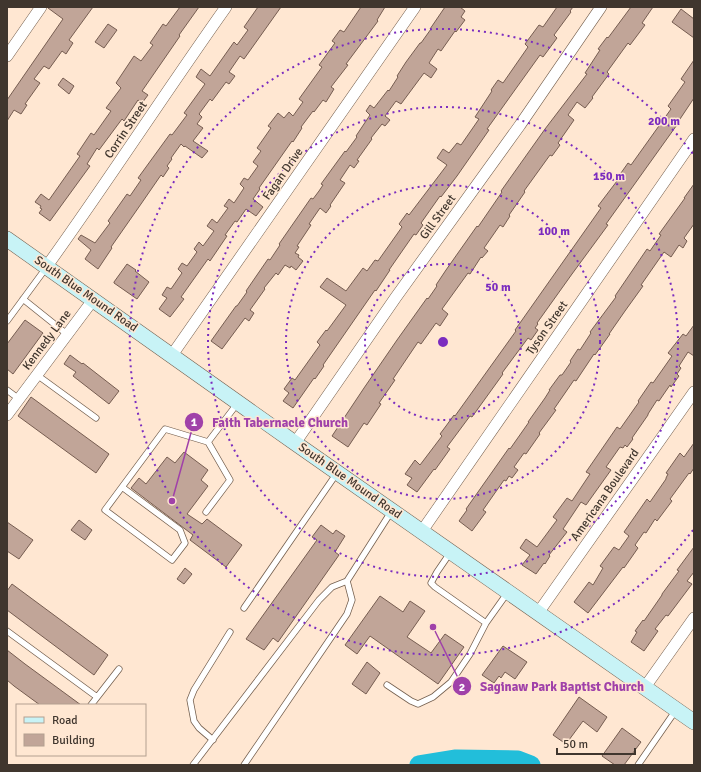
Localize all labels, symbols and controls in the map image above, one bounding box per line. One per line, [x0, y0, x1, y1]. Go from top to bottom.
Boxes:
street label: Corrin Street [101, 98, 151, 162]
text: 200 m [648, 114, 680, 129]
street label: Fagan Drive [260, 145, 306, 203]
text: 150 m [593, 169, 625, 184]
street label: Gill Street [417, 192, 459, 242]
text: 100 m [538, 224, 570, 239]
street label: South Blue Mound Road [32, 253, 140, 335]
text: 50 m [485, 280, 511, 295]
street label: Tyson Street [523, 298, 571, 358]
street label: Kennedy Lane [20, 307, 74, 373]
centre of rings [436, 335, 450, 349]
callout: Faith Tabernacle Church [184, 410, 356, 435]
text: 1 [191, 415, 198, 430]
text: Faith Tabernacle Church [212, 415, 348, 431]
street label: South Blue Mound Road [296, 440, 404, 522]
street label: Americana Boulevard [568, 446, 642, 544]
callout: Saginaw Park Baptist Church [452, 674, 652, 699]
text: Saginaw Park Baptist Church [480, 679, 644, 695]
text: 2 [459, 680, 465, 695]
legend [16, 704, 146, 756]
text: Road [52, 713, 78, 728]
scale bar [557, 730, 635, 756]
text: Building [52, 733, 95, 748]
text: 50 m [563, 737, 588, 752]

